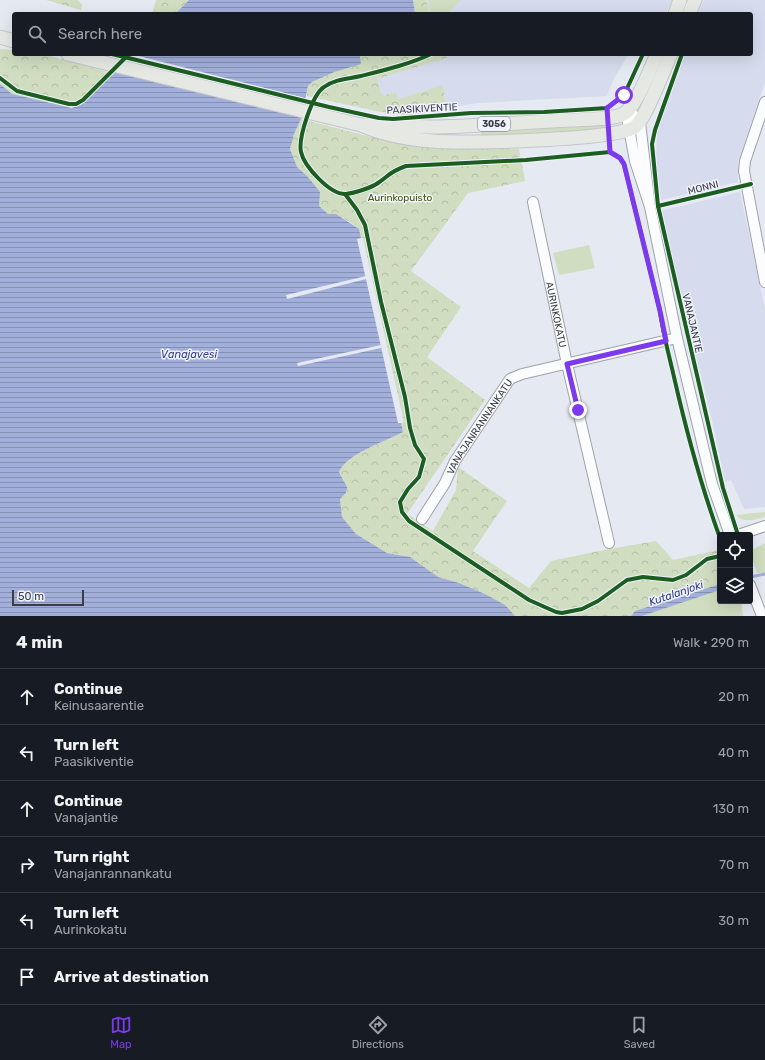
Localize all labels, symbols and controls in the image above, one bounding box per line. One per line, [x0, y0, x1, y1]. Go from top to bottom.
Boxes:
search box [12, 12, 753, 56]
icon: search [26, 23, 48, 45]
text: Search here [58, 25, 142, 43]
route start [615, 86, 633, 104]
street label: PAASIKIVENTIE [386, 101, 458, 117]
road number: 3056 [478, 117, 510, 131]
street label: MONNI [687, 178, 720, 198]
park label: Aurinkopuisto [368, 192, 433, 204]
street label: AURINKOKATU [543, 281, 568, 349]
street label: VANAJANTIE [679, 292, 705, 354]
water label: Vanajavesi [161, 348, 217, 361]
street label: VANAJANRANNANKATU [445, 377, 515, 476]
route end [569, 401, 587, 419]
map controls [717, 532, 753, 604]
button: locate [717, 532, 753, 568]
button: layers [717, 568, 753, 604]
water label: Kutalanjoki [647, 578, 705, 609]
scale bar [12, 588, 84, 607]
text: 50 m [18, 590, 44, 603]
text: 4 min [16, 632, 63, 652]
text: Walk · 290 m [673, 635, 749, 650]
text: Continue [54, 680, 123, 698]
icon: ahead [16, 686, 38, 708]
text: 20 m [718, 689, 749, 704]
text: Keinusaarentie [54, 698, 144, 713]
text: Turn left [54, 736, 119, 754]
icon: left [16, 742, 38, 764]
text: 40 m [718, 745, 749, 760]
text: Paasikiventie [54, 754, 134, 769]
text: Continue [54, 792, 123, 810]
icon: ahead [16, 798, 38, 820]
text: 130 m [713, 801, 749, 816]
text: Vanajantie [54, 810, 118, 825]
text: Turn right [54, 848, 129, 866]
icon: right [16, 854, 38, 876]
text: 70 m [719, 857, 749, 872]
text: Vanajanrannankatu [54, 866, 172, 881]
text: Turn left [54, 904, 119, 922]
icon: left [16, 910, 38, 932]
text: 30 m [718, 913, 749, 928]
text: Aurinkokatu [54, 922, 127, 937]
icon: arrive [16, 966, 38, 988]
text: Arrive at destination [54, 968, 209, 986]
tab: Map [110, 1014, 132, 1051]
tab: Directions [352, 1014, 404, 1051]
tab: Saved [624, 1014, 655, 1051]

